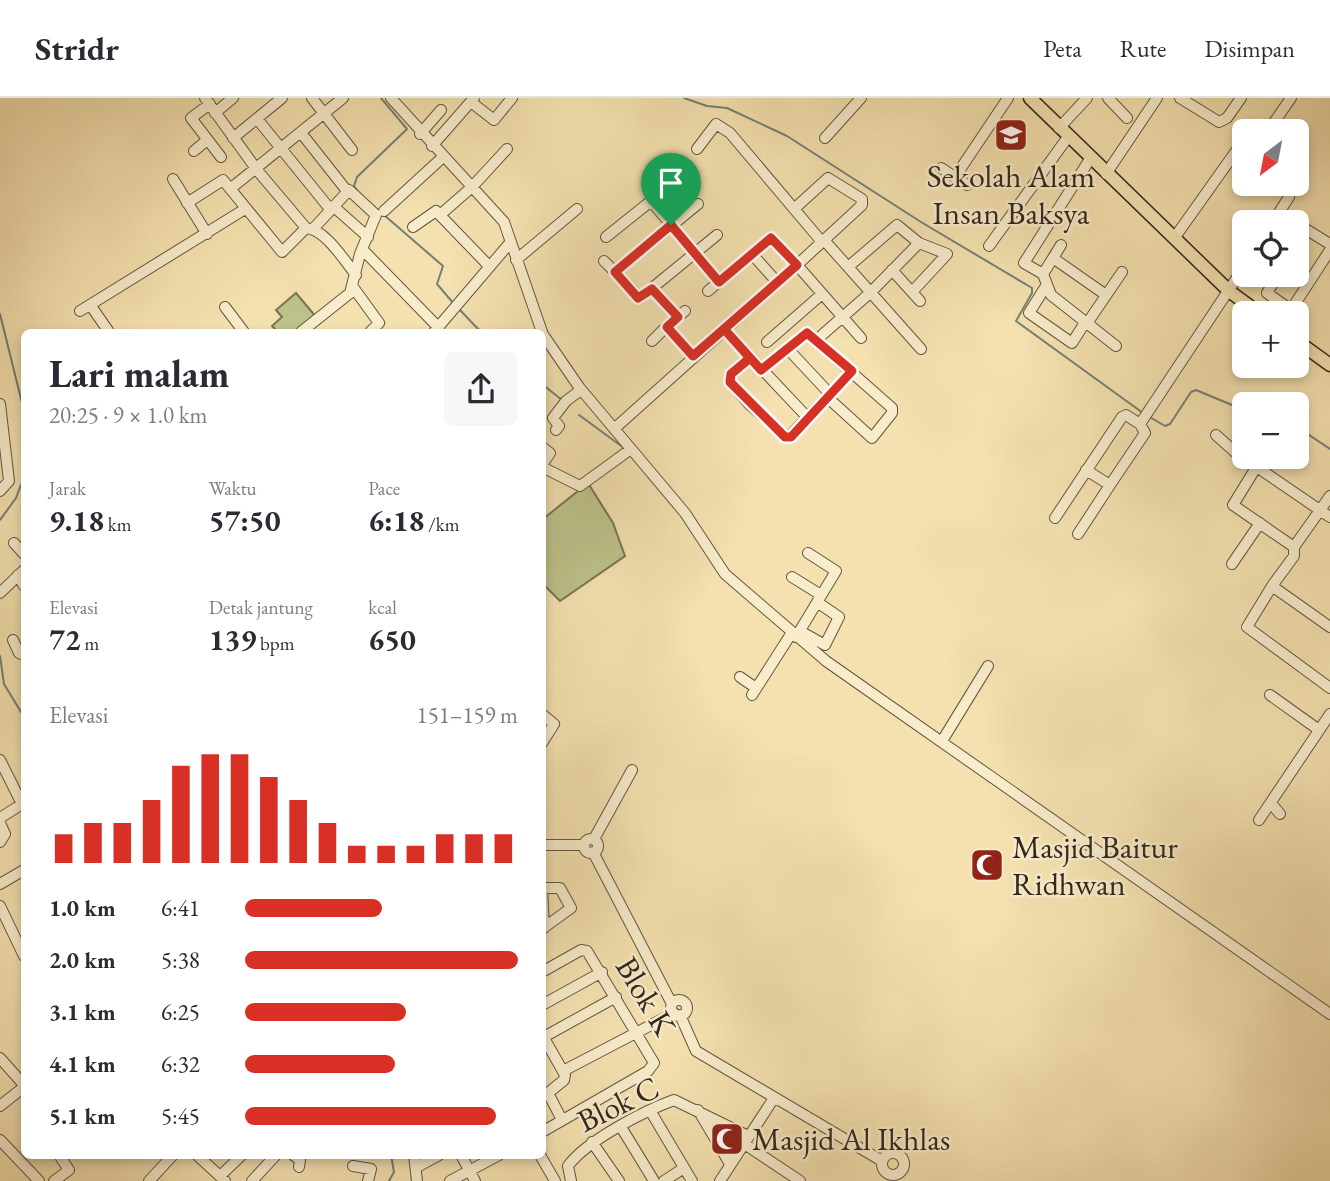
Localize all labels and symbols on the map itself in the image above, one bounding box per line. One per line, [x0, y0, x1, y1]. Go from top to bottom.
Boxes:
school or university icon: Sekolah Alam Insan Baksya [992, 116, 1030, 154]
north arrow [1232, 119, 1309, 196]
pin [641, 153, 701, 225]
place label: Sekolah Alam Insan Baksya [927, 155, 1095, 234]
place label: Masjid Baitur Ridhwan [1012, 826, 1178, 905]
mosque icon: Masjid Baitur Ridhwan [968, 846, 1006, 884]
street label: Blok K [606, 949, 687, 1044]
street label: Blok C [570, 1066, 666, 1142]
place label: Masjid Al Ikhlas [752, 1118, 950, 1160]
mosque icon: Masjid Al Ikhlas [708, 1120, 746, 1158]

